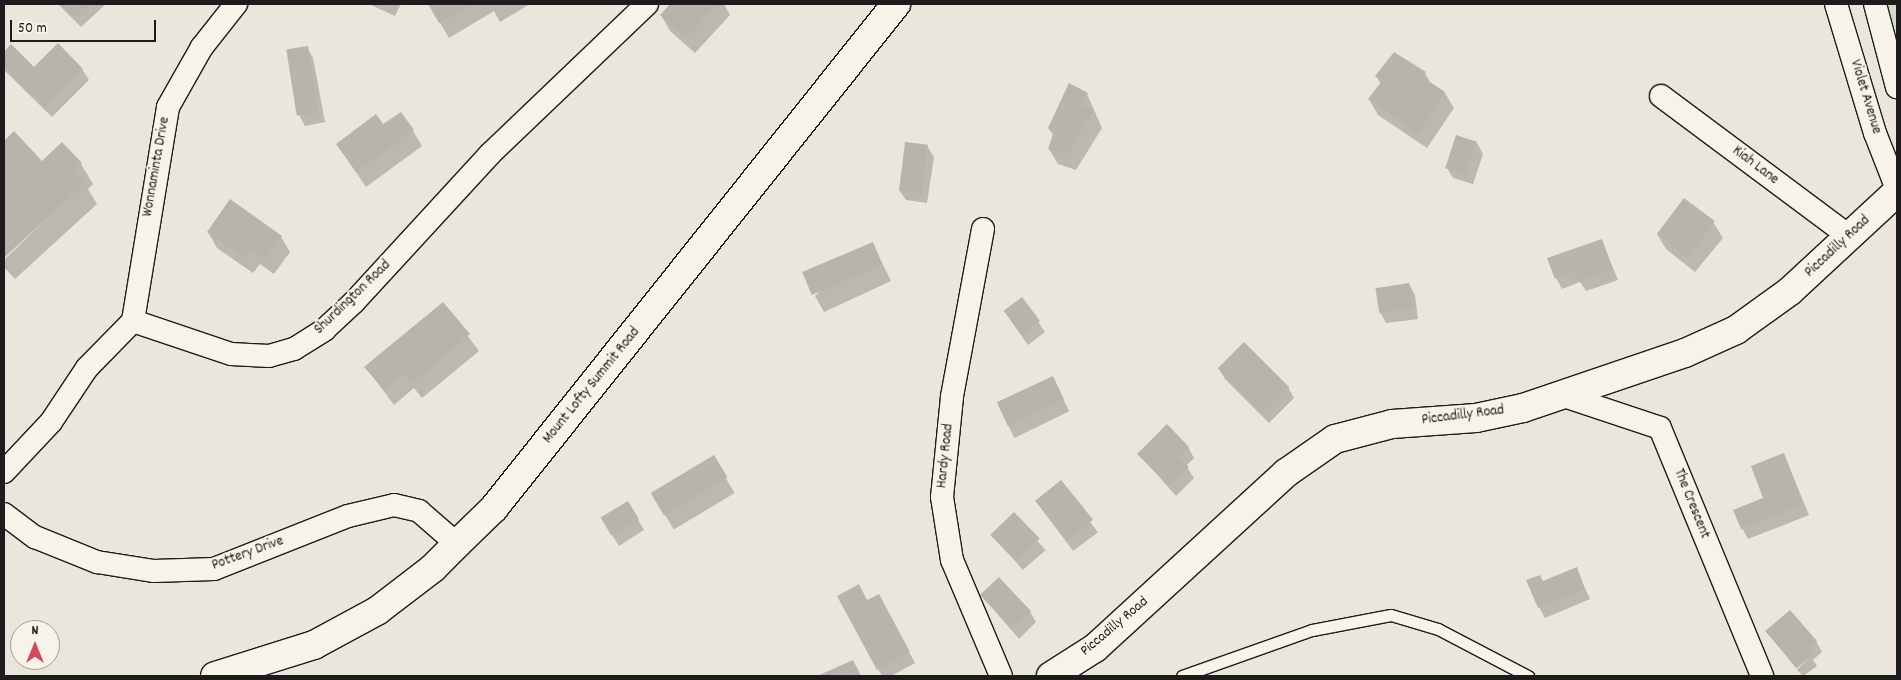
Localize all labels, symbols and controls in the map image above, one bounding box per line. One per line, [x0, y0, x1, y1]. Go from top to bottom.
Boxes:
scale bar [12, 10, 159, 42]
text: 50 m [18, 18, 47, 40]
street label: Violet Avenue [1845, 58, 1885, 136]
street label: Wonnaminta Drive [139, 116, 175, 218]
street label: Kiah Lane [1728, 143, 1782, 189]
street label: Piccadilly Road [1801, 212, 1875, 282]
street label: Shurdington Road [311, 257, 395, 339]
street label: Mount Lofty Summit Road [540, 324, 644, 448]
street label: Piccadilly Road [1421, 402, 1505, 430]
street label: Hardy Road [934, 423, 958, 489]
street label: The Crescent [1669, 466, 1713, 542]
street label: Pottery Drive [210, 533, 286, 575]
street label: Piccadilly Road [1077, 593, 1153, 661]
north arrow [10, 620, 60, 670]
text: N [32, 621, 38, 641]

